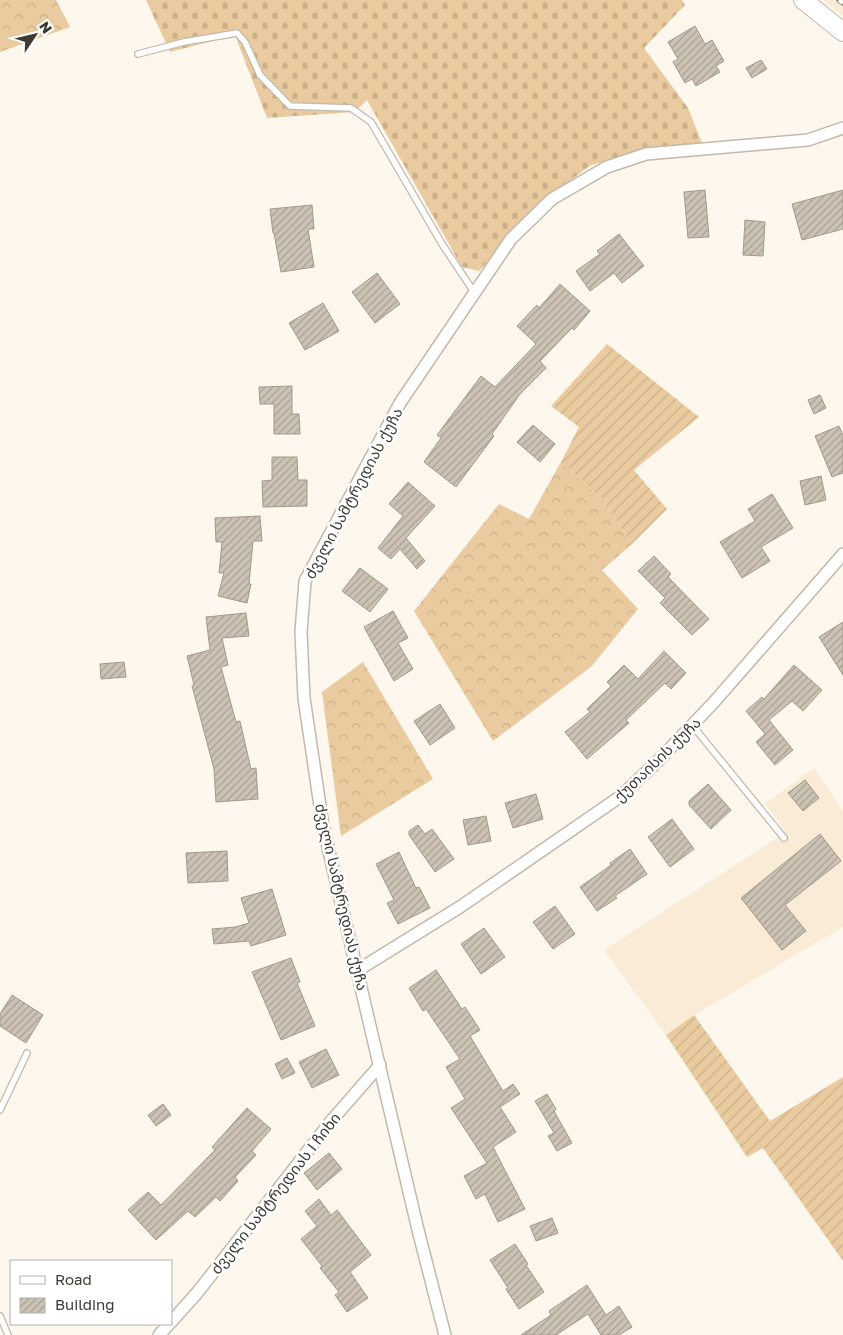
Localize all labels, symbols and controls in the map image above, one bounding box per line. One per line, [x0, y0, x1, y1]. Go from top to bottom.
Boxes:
north arrow [10, 10, 60, 60]
text: N [36, 18, 56, 36]
street label: ძველი სამტრედიას ქუჩა [300, 404, 407, 582]
street label: ქუთაისის ქუჩა [610, 713, 705, 806]
street label: ძველი სამტრედიას ქუჩა [311, 802, 372, 992]
street label: ძველი სამტრედიას I ჩიხი [206, 1109, 344, 1278]
legend [10, 1260, 172, 1325]
text: Road [55, 1270, 92, 1288]
text: Building [55, 1295, 115, 1313]

